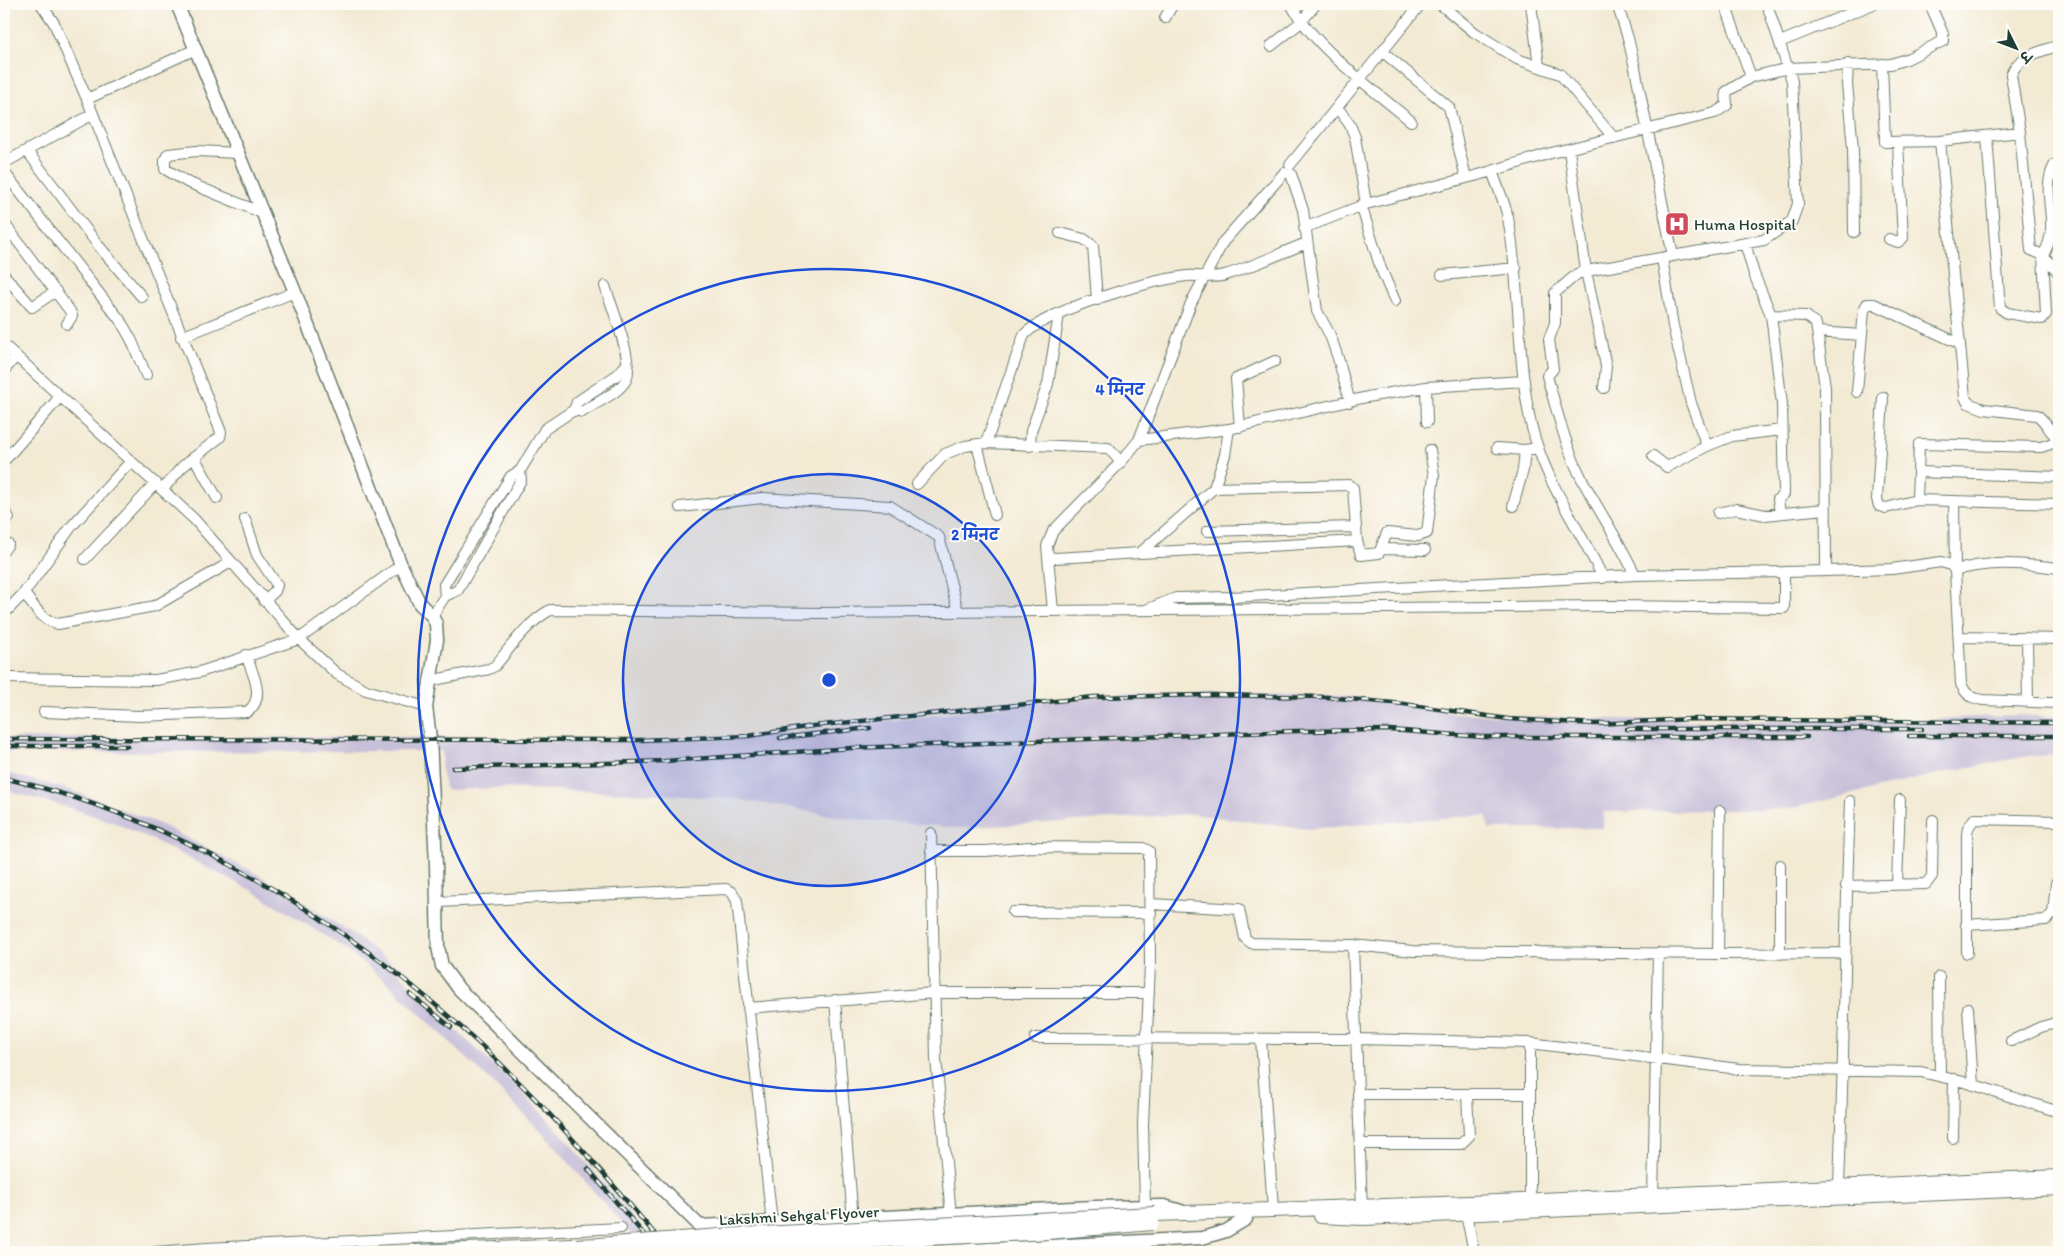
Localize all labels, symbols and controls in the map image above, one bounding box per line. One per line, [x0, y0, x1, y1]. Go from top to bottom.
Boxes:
north arrow [1990, 22, 2040, 72]
text: उ [2015, 46, 2036, 67]
hospital icon: Huma Hospital [1664, 211, 1690, 237]
place label: Huma Hospital [1694, 215, 1797, 234]
text: 4 मिनट [1096, 377, 1146, 399]
text: 2 मिनट [951, 522, 1000, 544]
centre of rings [820, 671, 838, 689]
street label: Lakshmi Sehgal Flyover [718, 1202, 880, 1229]

